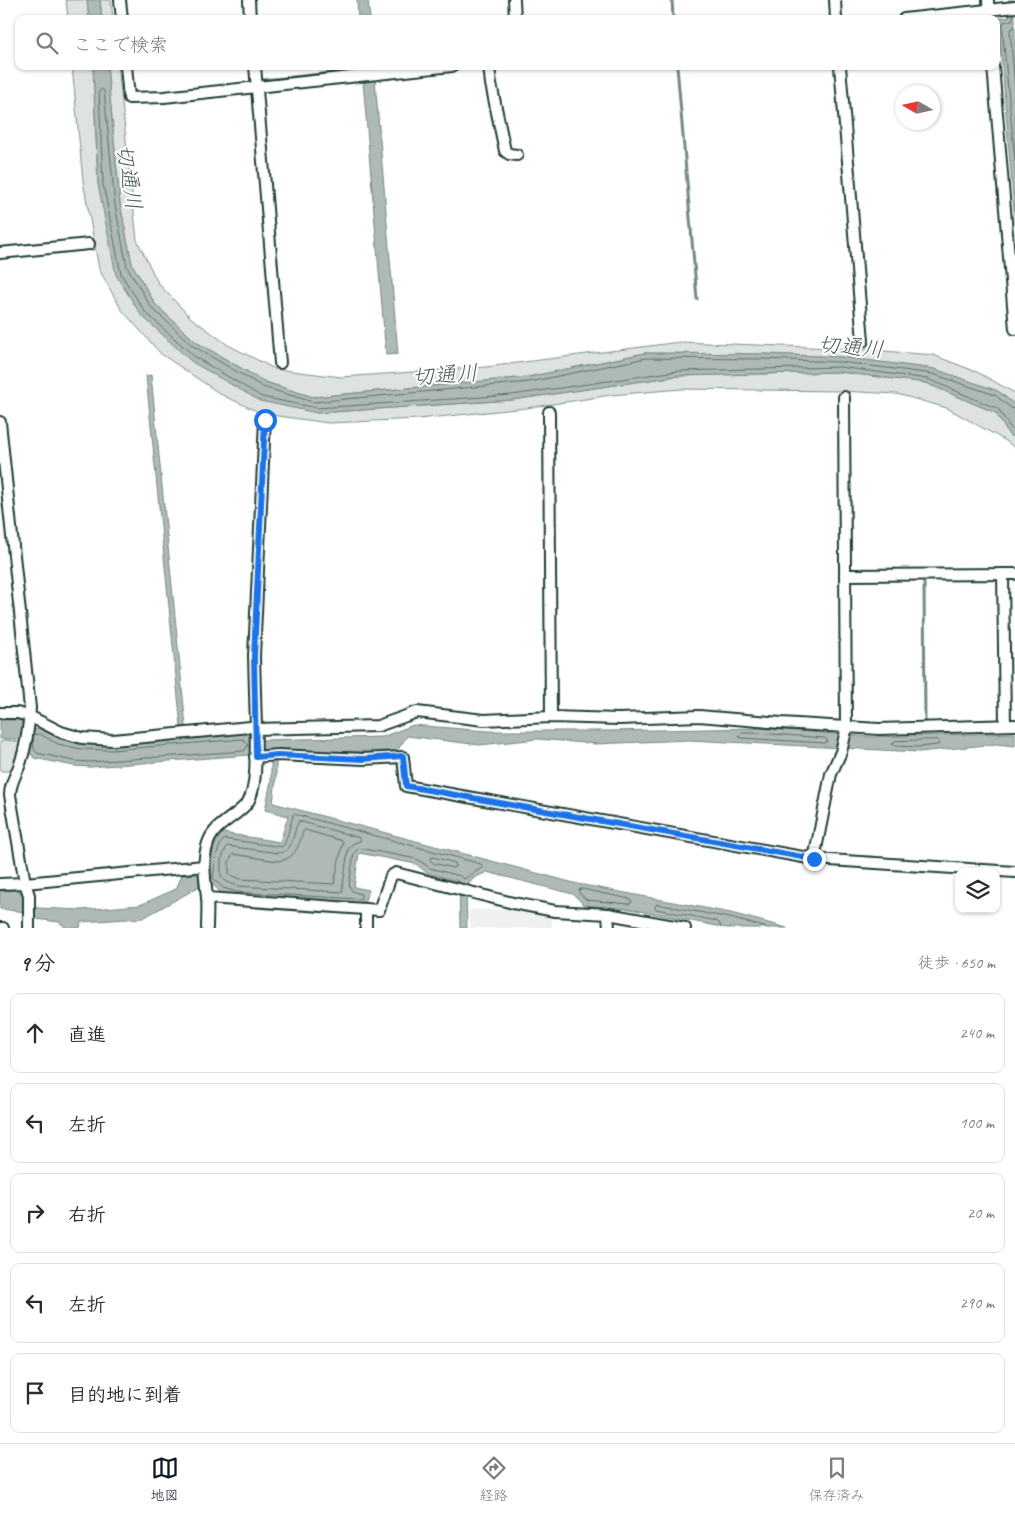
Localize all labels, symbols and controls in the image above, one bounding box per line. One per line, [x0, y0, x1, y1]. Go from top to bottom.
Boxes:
search box [15, 15, 1000, 70]
icon: search [33, 29, 61, 57]
text: ここで検索 [73, 33, 168, 57]
north arrow [895, 85, 940, 130]
water label: 切通川 [110, 142, 148, 212]
water label: 切通川 [817, 330, 885, 364]
water label: 切通川 [411, 359, 479, 391]
route start [254, 409, 277, 432]
route end [803, 848, 826, 871]
map controls [955, 868, 1000, 913]
button: layers [955, 868, 1000, 913]
text: 9 分 [20, 950, 55, 976]
text: 徒歩 · 650 m [918, 953, 995, 973]
icon: ahead [21, 1019, 49, 1047]
text: 直進 [68, 1023, 106, 1047]
text: 240 m [960, 1023, 994, 1043]
icon: left [21, 1109, 49, 1137]
text: 左折 [68, 1113, 106, 1137]
text: 100 m [960, 1113, 994, 1133]
icon: right [21, 1199, 49, 1227]
text: 右折 [68, 1203, 106, 1227]
text: 20 m [967, 1203, 994, 1223]
icon: left [21, 1289, 49, 1317]
text: 左折 [68, 1293, 106, 1317]
text: 290 m [960, 1293, 994, 1313]
icon: arrive [21, 1379, 49, 1407]
text: 目的地に到着 [68, 1383, 182, 1407]
tab: 地図 [151, 1454, 179, 1504]
tab: 経路 [480, 1454, 508, 1504]
tab: 保存済み [809, 1454, 865, 1504]

